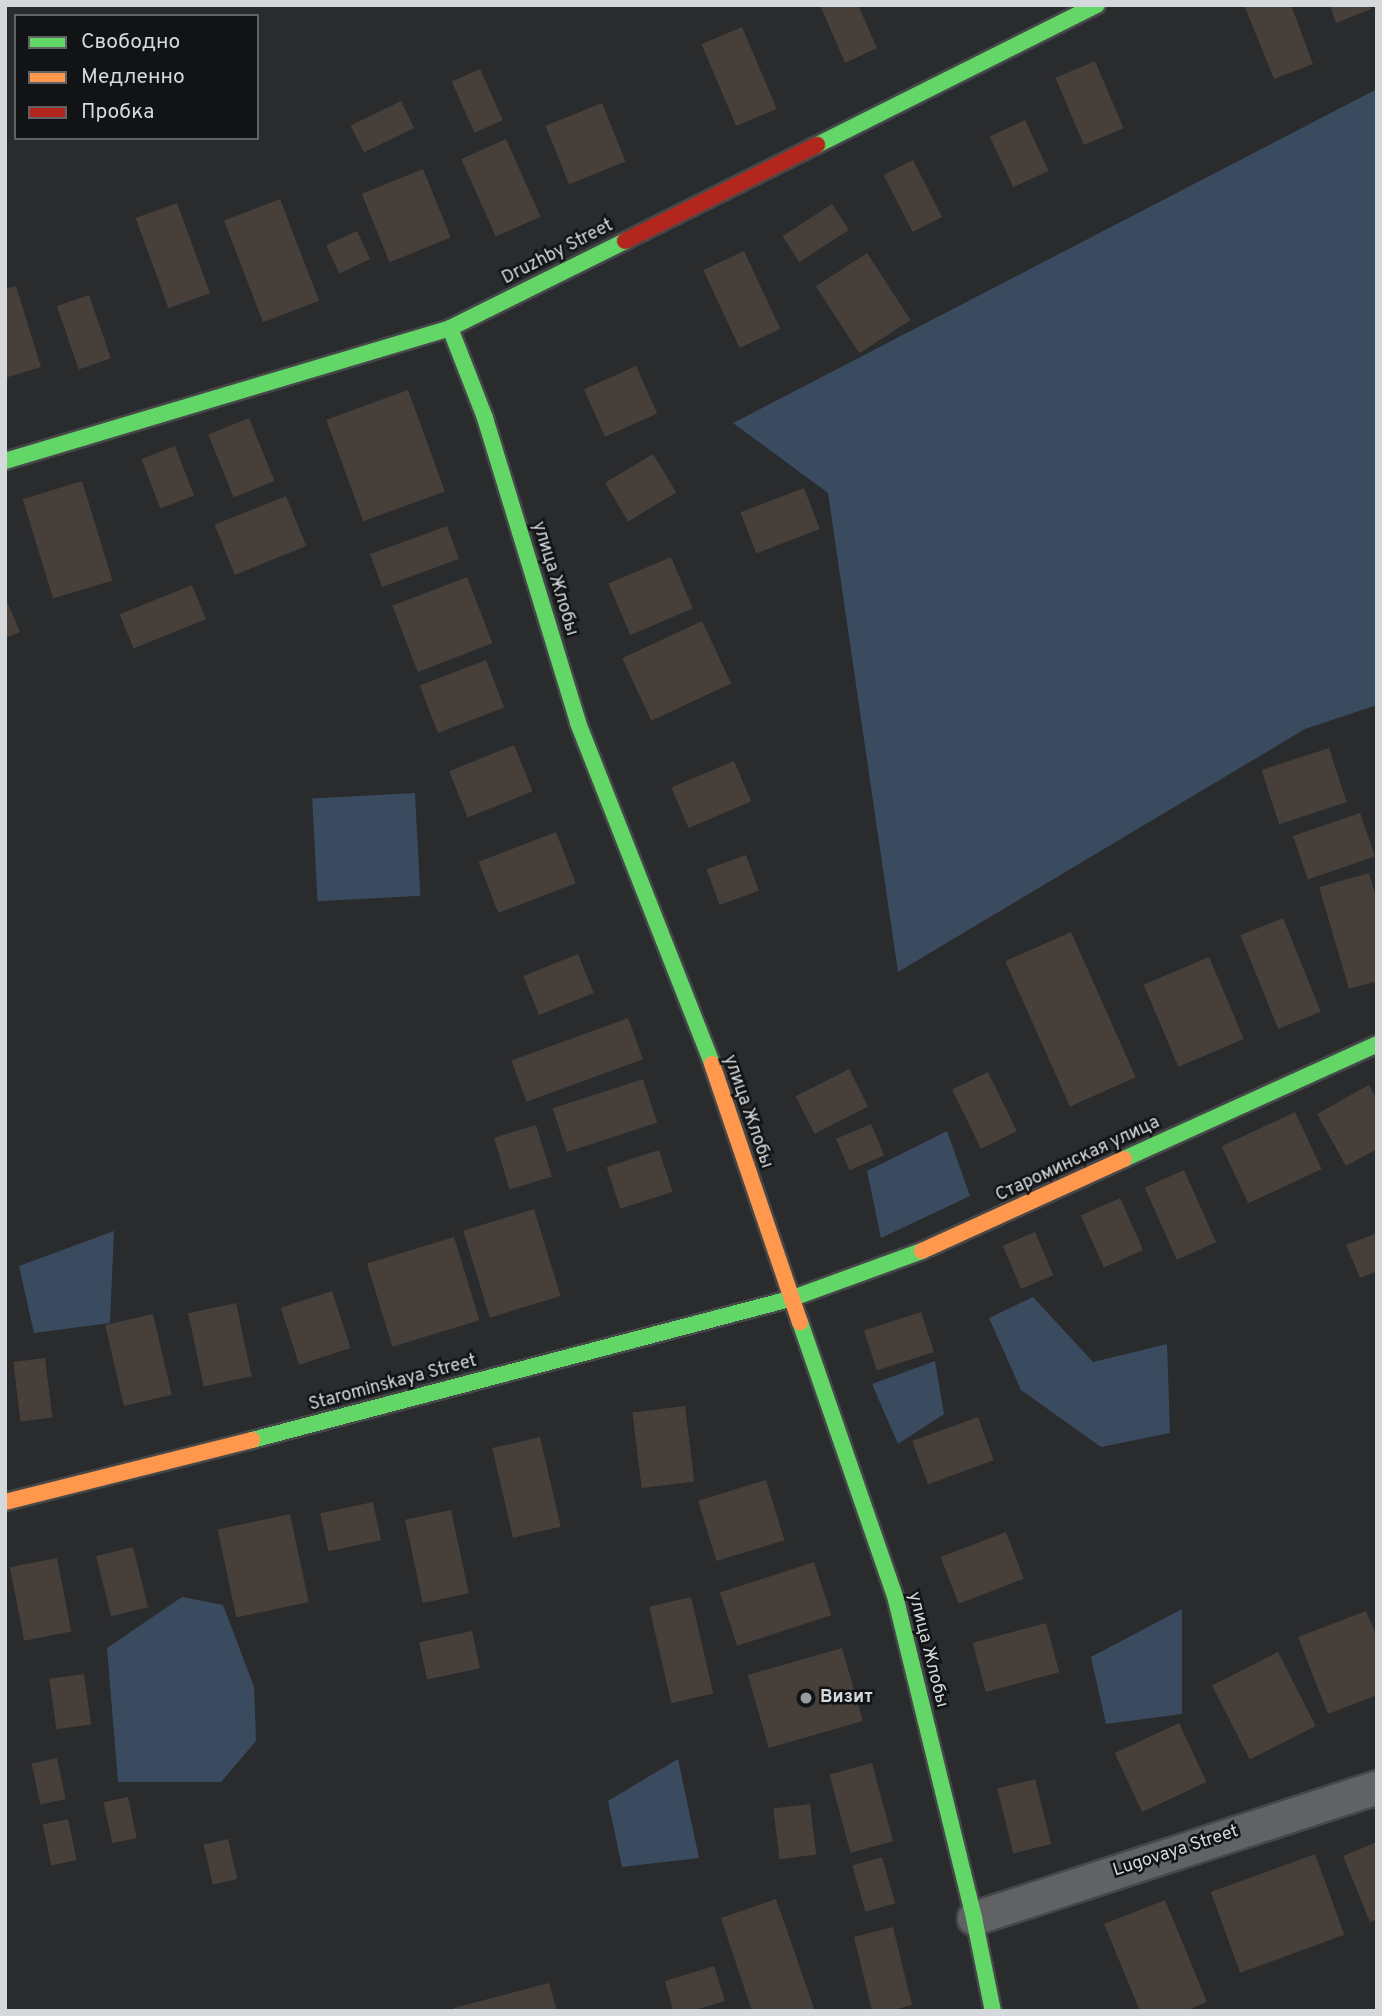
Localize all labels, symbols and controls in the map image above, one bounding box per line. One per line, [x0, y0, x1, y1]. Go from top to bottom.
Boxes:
legend [14, 14, 259, 140]
text: Свободно [81, 29, 180, 56]
text: Медленно [81, 64, 185, 91]
text: Пробка [81, 99, 154, 126]
street label: Druzhby Street [499, 216, 617, 290]
street label: улица Жлобы [526, 519, 582, 639]
street label: улица Жлобы [717, 1052, 777, 1172]
street label: Староминская улица [993, 1113, 1163, 1207]
street label: Starominskaya Street [307, 1351, 479, 1417]
street label: улица Жлобы [902, 1590, 952, 1710]
place label: Визит [820, 1687, 873, 1709]
marker: Визит [798, 1690, 814, 1706]
street label: Lugovaya Street [1110, 1822, 1242, 1882]

